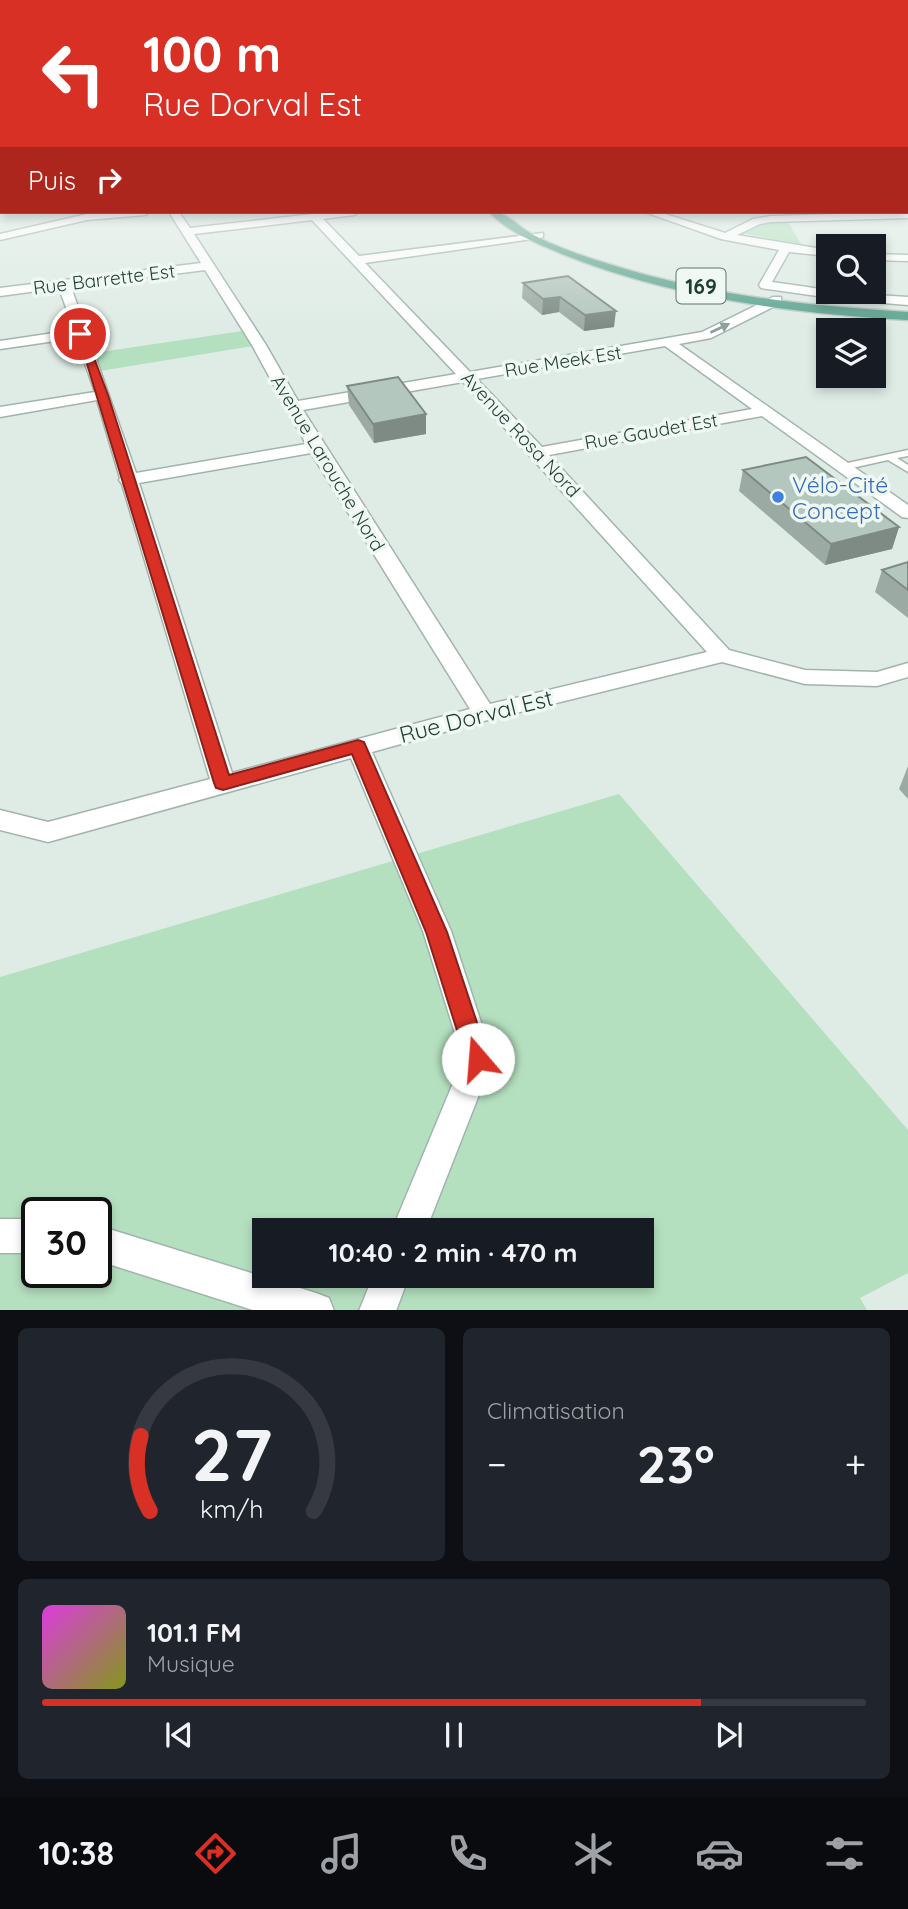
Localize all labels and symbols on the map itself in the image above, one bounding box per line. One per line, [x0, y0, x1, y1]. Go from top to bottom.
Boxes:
street label: Rue Barrette Est [32, 258, 176, 300]
road number: 169 [676, 268, 726, 304]
pin [50, 304, 110, 364]
one-way arrow [710, 323, 730, 334]
street label: Rue Meek Est [503, 340, 623, 382]
street label: Avenue Rosa Nord [456, 366, 586, 502]
street label: Avenue Larouche Nord [266, 371, 390, 555]
street label: Rue Gaudet Est [582, 407, 720, 455]
place label: Vélo-Cité Concept [792, 470, 888, 525]
marker: Vélo-Cité Concept [770, 489, 786, 505]
street label: Rue Dorval Est [396, 683, 556, 749]
position arrow [441, 1022, 515, 1096]
speed limit sign: 30 [21, 1197, 112, 1288]

